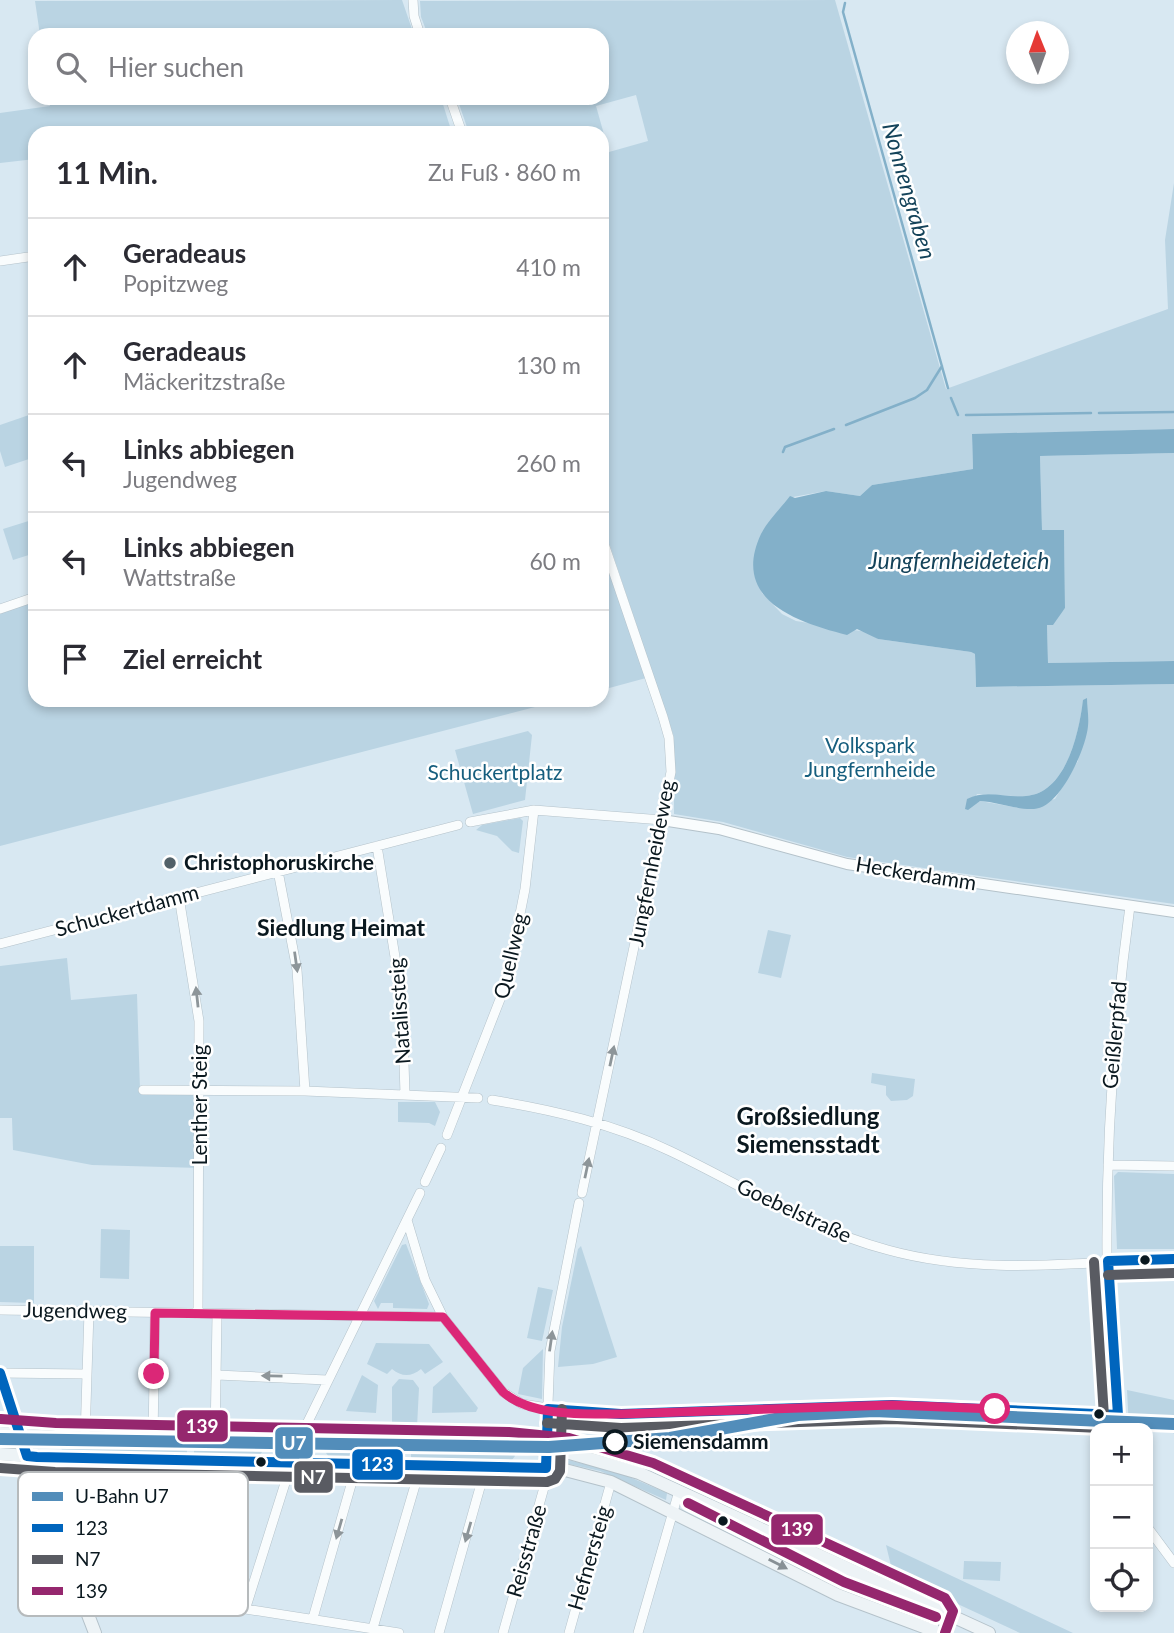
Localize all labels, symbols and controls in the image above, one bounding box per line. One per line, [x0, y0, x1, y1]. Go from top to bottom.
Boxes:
north arrow [1006, 21, 1069, 84]
search box [28, 28, 609, 105]
icon: search [52, 48, 90, 86]
text: Hier suchen [108, 51, 244, 83]
water label: Nonnengraben [877, 119, 943, 262]
text: 11 Min. [56, 154, 158, 190]
text: Zu Fuß · 860 m [428, 158, 581, 186]
text: Geradeaus [123, 237, 246, 269]
icon: ahead [56, 248, 94, 286]
text: 410 m [516, 253, 581, 281]
text: Popitzweg [123, 269, 228, 297]
text: Geradeaus [123, 335, 246, 367]
icon: ahead [56, 346, 94, 384]
text: 130 m [516, 351, 581, 379]
text: Mäckeritzstraße [123, 367, 285, 395]
text: Links abbiegen [123, 433, 295, 465]
icon: left [56, 444, 94, 482]
text: 260 m [516, 449, 581, 477]
text: Jugendweg [123, 465, 237, 493]
text: Links abbiegen [123, 531, 295, 563]
icon: left [56, 542, 94, 580]
water label: Jungfernheideteich [868, 546, 1049, 574]
text: 60 m [530, 547, 581, 575]
text: Wattstraße [123, 563, 236, 591]
icon: arrive [56, 640, 94, 678]
text: Ziel erreicht [123, 643, 262, 675]
park label: Volkspark Jungfernheide [804, 732, 936, 781]
park label: Schuckertplatz [427, 759, 563, 784]
street label: Jungfernheideweg [622, 777, 679, 948]
place label: Christophoruskirche [184, 849, 374, 874]
street label: Heckerdamm [854, 851, 978, 894]
marker: Christophoruskirche [162, 855, 178, 871]
street label: Schuckertdamm [52, 878, 201, 941]
street label: Quellweg [487, 910, 532, 1001]
district label: Siedlung Heimat [257, 913, 425, 941]
one-way arrow [291, 951, 302, 973]
street label: Natalissteig [382, 957, 415, 1065]
street label: Geißlerpfad [1096, 980, 1131, 1090]
one-way arrow [191, 985, 202, 1007]
street label: Lenther Steig [186, 1044, 211, 1166]
one-way arrow [606, 1045, 617, 1067]
district label: Großsiedlung Siemensstadt [736, 1101, 880, 1158]
one-way arrow [582, 1157, 593, 1179]
street label: Goebelstraße [733, 1172, 856, 1247]
unlabelled marker [1138, 1253, 1152, 1267]
street label: Jugendweg [23, 1296, 127, 1323]
one-way arrow [546, 1330, 557, 1352]
route end [138, 1358, 169, 1389]
one-way arrow [261, 1370, 283, 1382]
route start [979, 1393, 1010, 1424]
unlabelled marker [1092, 1407, 1106, 1421]
line badge: 139 [176, 1409, 229, 1443]
text: 139 [185, 1414, 219, 1437]
map controls [1090, 1423, 1153, 1612]
button: + [1090, 1423, 1153, 1486]
line badge: U7 [274, 1426, 314, 1460]
place label: Siemensdamm [633, 1428, 769, 1453]
marker: Siemensdamm [603, 1430, 627, 1454]
text: U7 [281, 1431, 307, 1454]
line badge: 123 [351, 1448, 404, 1481]
text: 123 [360, 1452, 394, 1475]
unlabelled marker [254, 1455, 268, 1469]
line badge: N7 [293, 1460, 334, 1494]
text: N7 [300, 1465, 326, 1488]
legend [18, 1472, 248, 1616]
text: U-Bahn U7 [75, 1484, 169, 1507]
button: − [1090, 1486, 1153, 1549]
street label: Reisstraße [500, 1501, 551, 1600]
street label: Hefnersteig [562, 1502, 615, 1613]
line badge: 139 [770, 1513, 824, 1546]
unlabelled marker [716, 1514, 730, 1528]
text: 123 [75, 1516, 108, 1539]
text: 139 [780, 1517, 814, 1540]
one-way arrow [333, 1519, 343, 1540]
one-way arrow [462, 1521, 472, 1542]
text: N7 [75, 1547, 101, 1570]
button: locate [1090, 1549, 1153, 1612]
one-way arrow [768, 1558, 788, 1569]
text: 139 [75, 1579, 108, 1602]

